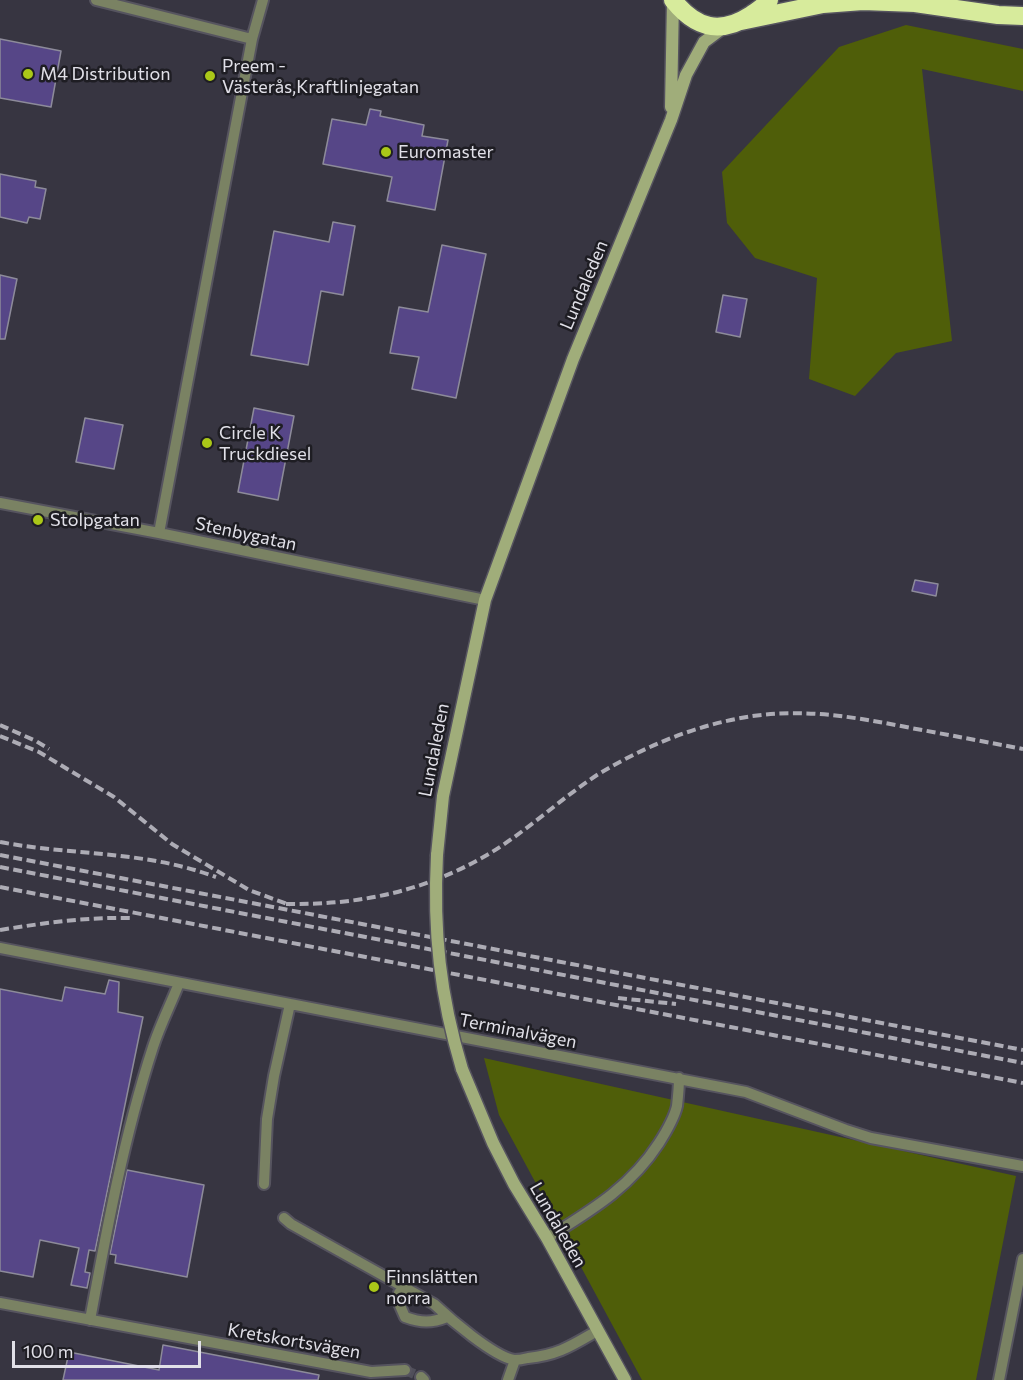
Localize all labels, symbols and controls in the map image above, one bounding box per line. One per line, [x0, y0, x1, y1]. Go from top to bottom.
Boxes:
place label: Preem - Västerås,Kraftlinjegatan [222, 55, 419, 98]
place label: M4 Distribution [40, 63, 170, 85]
marker: M4 Distribution [21, 67, 35, 81]
marker: Preem - Västerås,Kraftlinjegatan [203, 69, 217, 83]
place label: Euromaster [398, 141, 494, 163]
marker: Euromaster [379, 145, 393, 159]
street label: Lundaleden [556, 237, 612, 333]
place label: Circle K Truckdiesel [219, 422, 311, 464]
marker: Circle K Truckdiesel [200, 436, 214, 450]
place label: Stolpgatan [50, 509, 140, 531]
marker: Stolpgatan [31, 513, 45, 527]
street label: Stenbygatan [193, 513, 299, 555]
street label: Lundaleden [414, 701, 454, 799]
street label: Terminalvägen [457, 1009, 579, 1053]
street label: Lundaleden [525, 1179, 591, 1271]
place label: Finnslätten norra [386, 1266, 478, 1308]
marker: Finnslätten norra [367, 1280, 381, 1294]
street label: Kretskortsvägen [226, 1319, 362, 1363]
scale bar [15, 1329, 204, 1367]
text: 100 m [23, 1340, 73, 1362]

